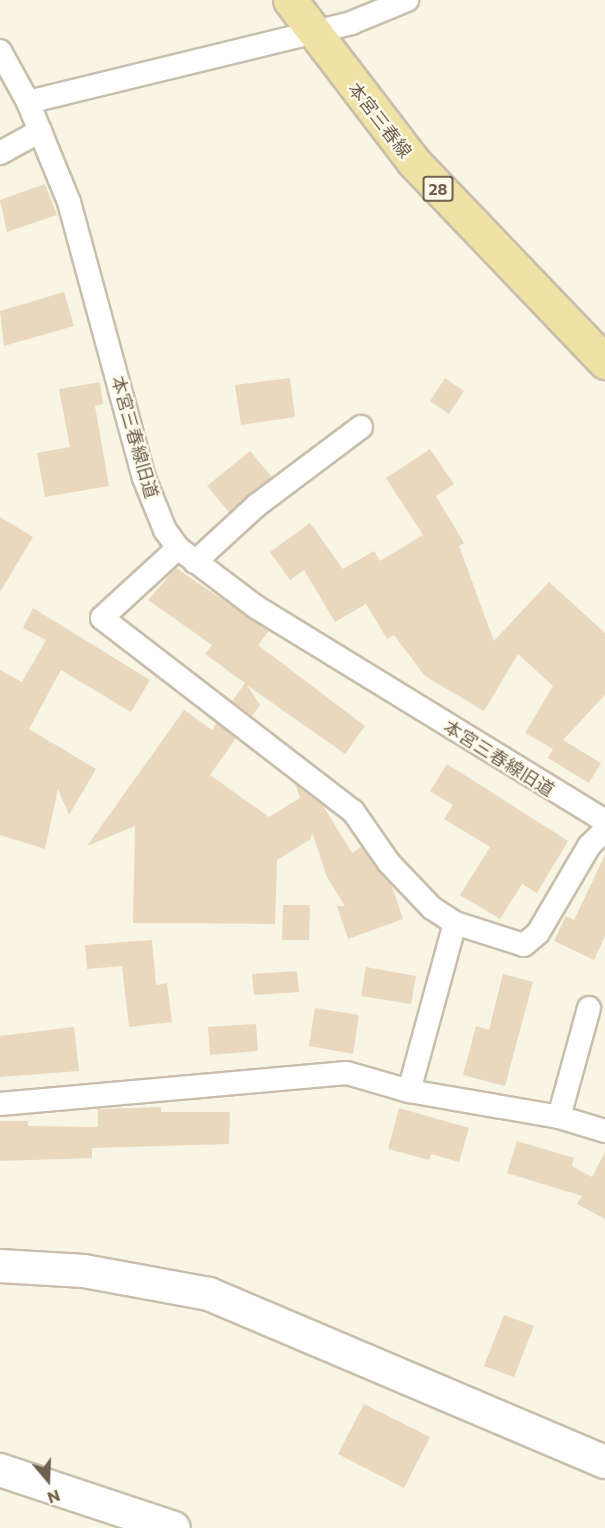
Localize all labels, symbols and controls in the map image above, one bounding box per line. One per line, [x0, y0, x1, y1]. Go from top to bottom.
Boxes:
street label: 本宮三春線 [344, 78, 416, 162]
road number: 28 [422, 176, 454, 202]
street label: 本宮三春線旧道 [107, 373, 163, 501]
street label: 本宮三春線旧道 [440, 715, 558, 801]
north arrow [18, 1450, 78, 1510]
text: N [45, 1487, 63, 1508]

